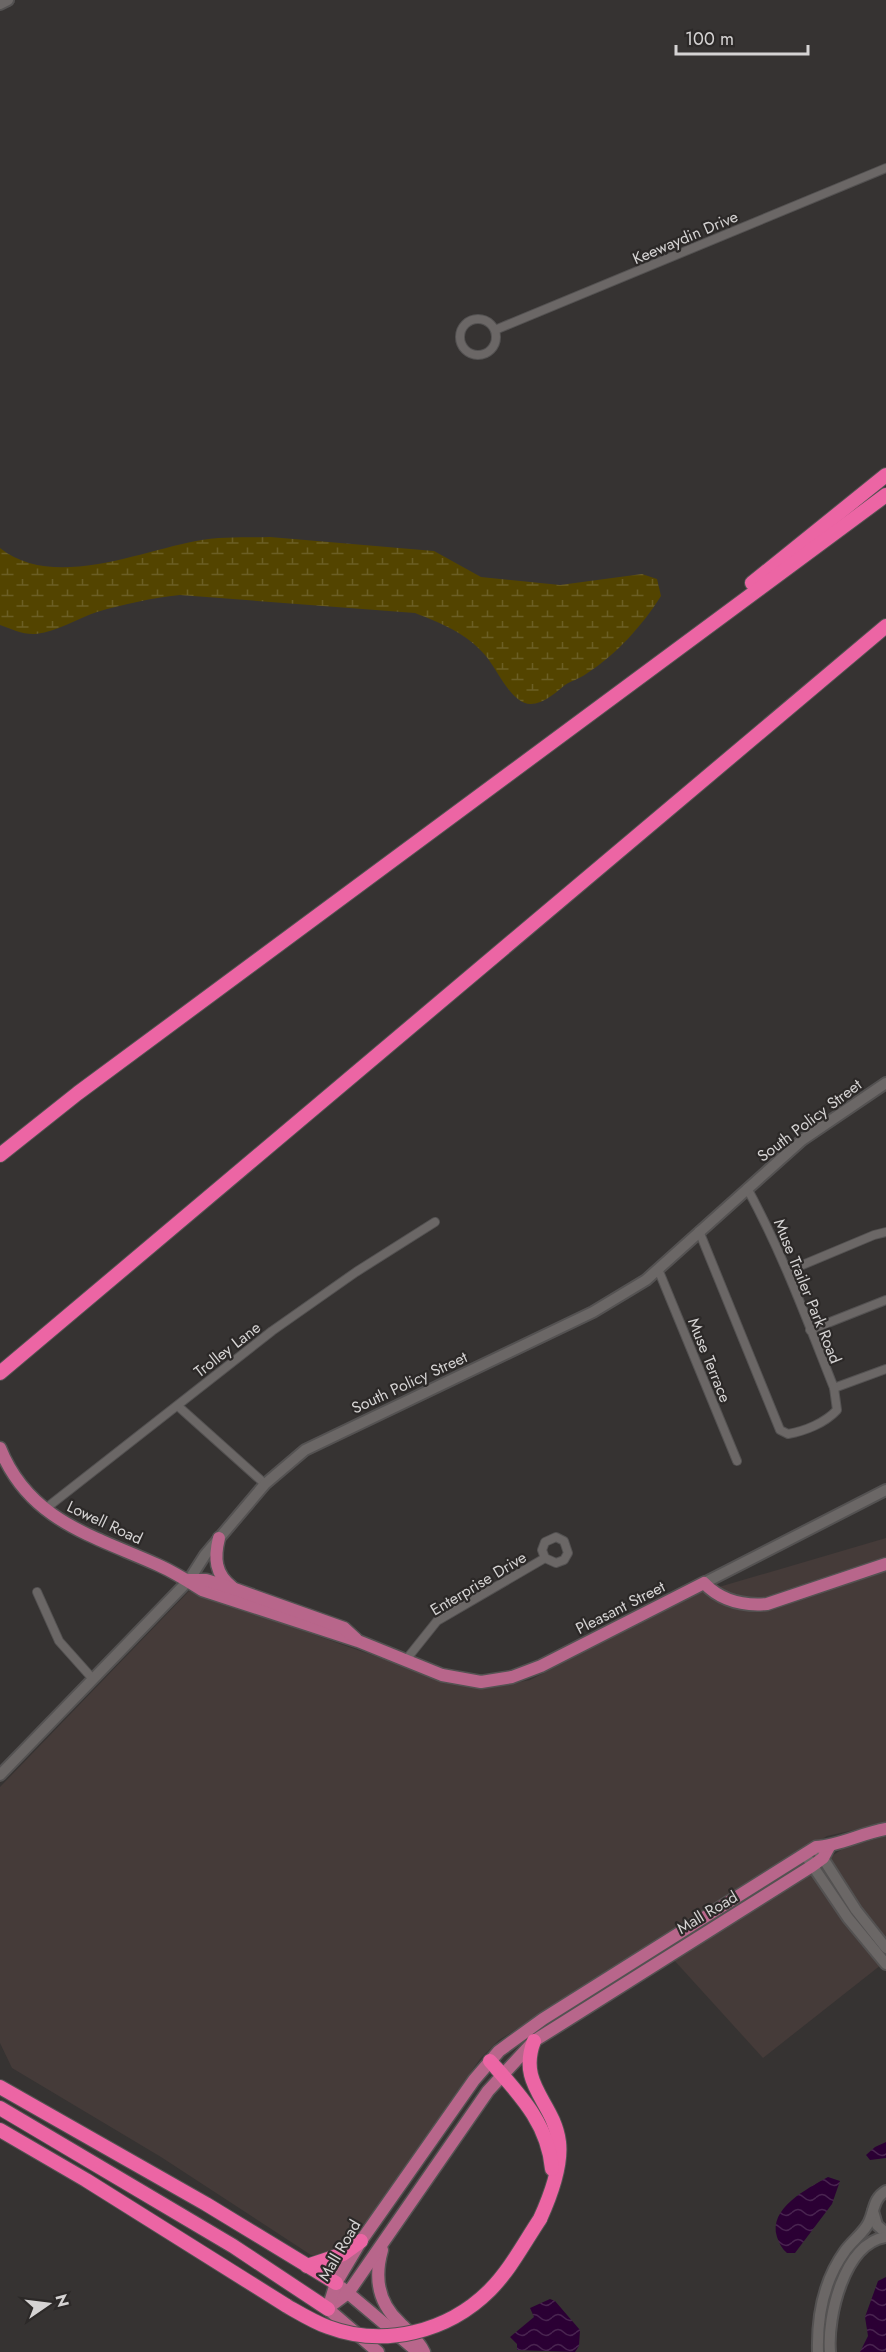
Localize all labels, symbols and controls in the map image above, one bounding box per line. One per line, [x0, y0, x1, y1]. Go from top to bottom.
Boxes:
scale bar [676, 18, 808, 56]
text: 100 m [685, 26, 734, 52]
street label: Keewaydin Drive [629, 205, 741, 270]
street label: South Policy Street [752, 1073, 866, 1167]
street label: Muse Trailer Park Road [768, 1215, 847, 1367]
street label: Muse Terrace [682, 1314, 737, 1406]
street label: Trolley Lane [189, 1316, 265, 1383]
street label: South Policy Street [347, 1345, 471, 1419]
street label: Lowell Road [63, 1495, 146, 1550]
street label: Enterprise Drive [426, 1546, 531, 1621]
street label: Pleasant Street [571, 1575, 669, 1640]
street label: Mall Road [672, 1885, 742, 1940]
street label: Mall Road [313, 2215, 366, 2285]
north arrow [18, 2274, 78, 2334]
text: N [49, 2292, 75, 2309]

